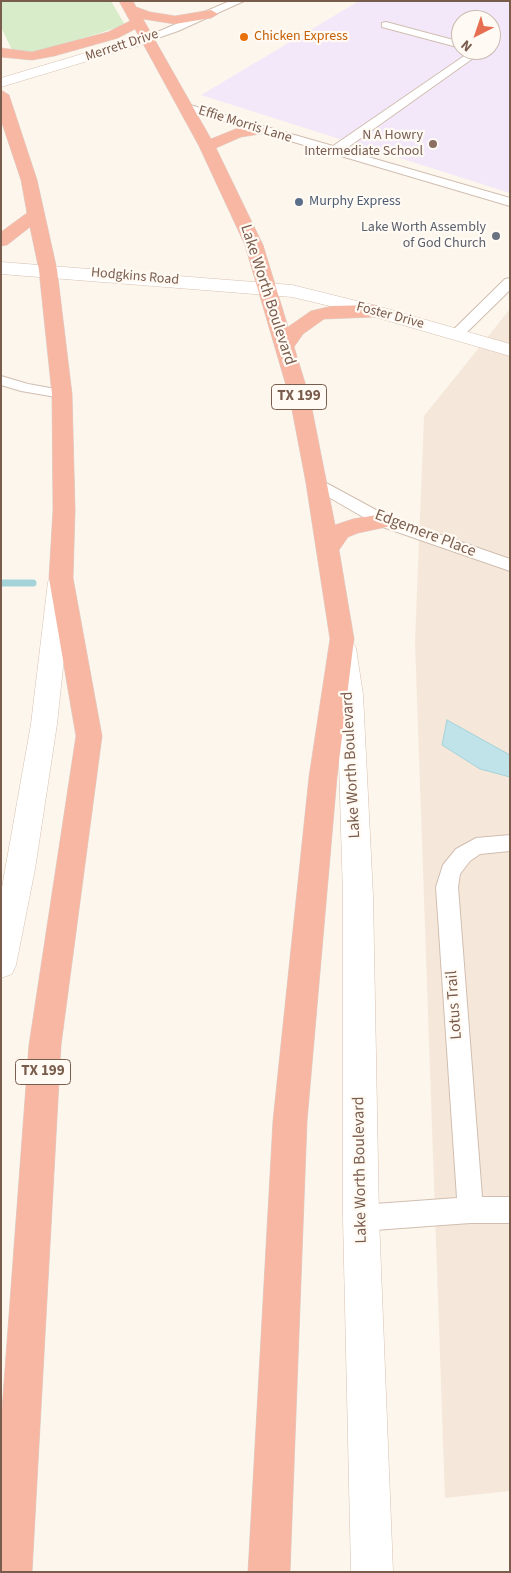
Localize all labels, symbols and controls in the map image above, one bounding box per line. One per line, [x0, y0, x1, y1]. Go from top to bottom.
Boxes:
north arrow [451, 10, 501, 60]
street label: Merrett Drive [83, 26, 161, 66]
place label: Chicken Express [254, 29, 348, 45]
marker: Chicken Express [238, 31, 250, 43]
text: N [457, 35, 477, 56]
street label: Effie Morris Lane [196, 103, 294, 147]
place label: N A Howry Intermediate School [304, 128, 423, 160]
marker: N A Howry Intermediate School [427, 138, 439, 150]
place label: Murphy Express [309, 194, 401, 210]
marker: Murphy Express [293, 196, 305, 208]
place label: Lake Worth Assembly of God Church [361, 220, 486, 252]
street label: Lake Worth Boulevard [235, 222, 299, 368]
marker: Lake Worth Assembly of God Church [490, 230, 502, 242]
street label: Hodgkins Road [90, 265, 180, 289]
street label: Foster Drive [354, 299, 426, 333]
road number: TX 199 [272, 384, 326, 410]
street label: Edgemere Place [372, 506, 478, 562]
street label: Lake Worth Boulevard [339, 691, 365, 839]
street label: Lotus Trail [443, 970, 467, 1040]
road number: TX 199 [15, 1060, 70, 1084]
street label: Lake Worth Boulevard [350, 1096, 372, 1244]

